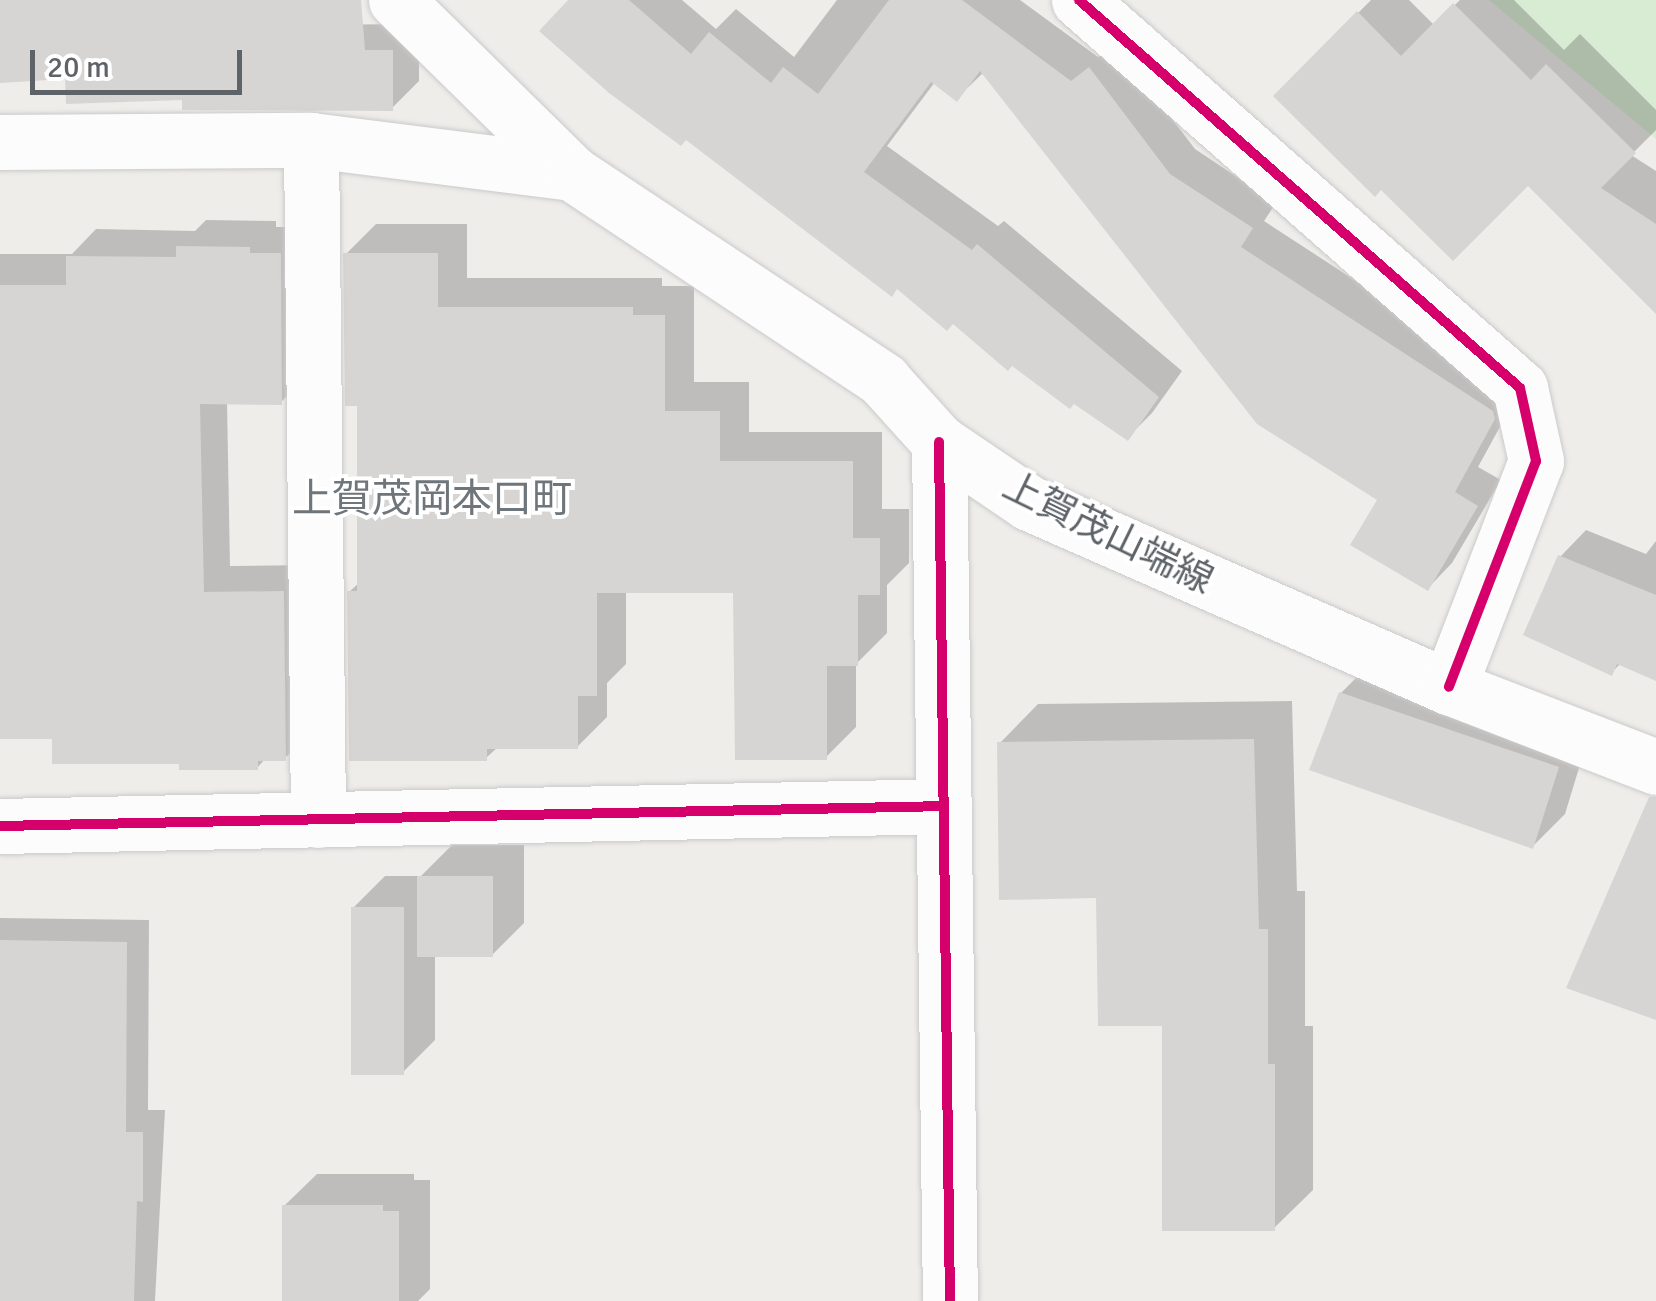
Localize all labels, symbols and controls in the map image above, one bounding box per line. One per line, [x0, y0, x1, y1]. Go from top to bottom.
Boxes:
scale bar [35, 30, 248, 92]
text: 20 m [47, 49, 110, 86]
street label: 上賀茂山端線 [996, 463, 1220, 603]
district label: 上賀茂岡本口町 [292, 475, 572, 523]

